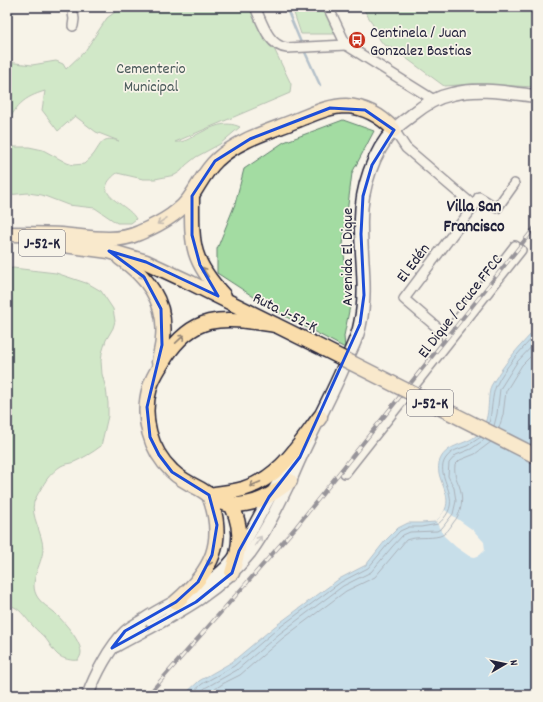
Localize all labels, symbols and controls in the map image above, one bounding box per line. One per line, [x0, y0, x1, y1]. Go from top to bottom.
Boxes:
place label: Centinela / Juan Gonzalez Bastias [370, 22, 472, 63]
bus stop icon: Centinela / Juan Gonzalez Bastias [347, 30, 367, 50]
park label: Cementerio Municipal [116, 58, 186, 99]
district label: Villa San Francisco [443, 196, 505, 240]
street label: Avenida El Dique [337, 208, 360, 306]
one-way arrow [157, 217, 168, 226]
road number: J-52-K [19, 230, 65, 256]
street label: El Edén [392, 239, 436, 288]
street label: El Dique / Cruce FFCC [413, 249, 509, 364]
one-way arrow [201, 267, 209, 278]
one-way arrow [136, 269, 145, 279]
street label: Ruta J-52-K [248, 287, 321, 339]
one-way arrow [175, 334, 185, 344]
road number: J-52-K [407, 390, 453, 416]
one-way arrow [249, 481, 261, 488]
one-way arrow [253, 536, 262, 547]
one-way arrow [206, 553, 214, 565]
one-way arrow [140, 625, 152, 633]
north arrow [485, 644, 525, 684]
text: N [505, 659, 521, 667]

